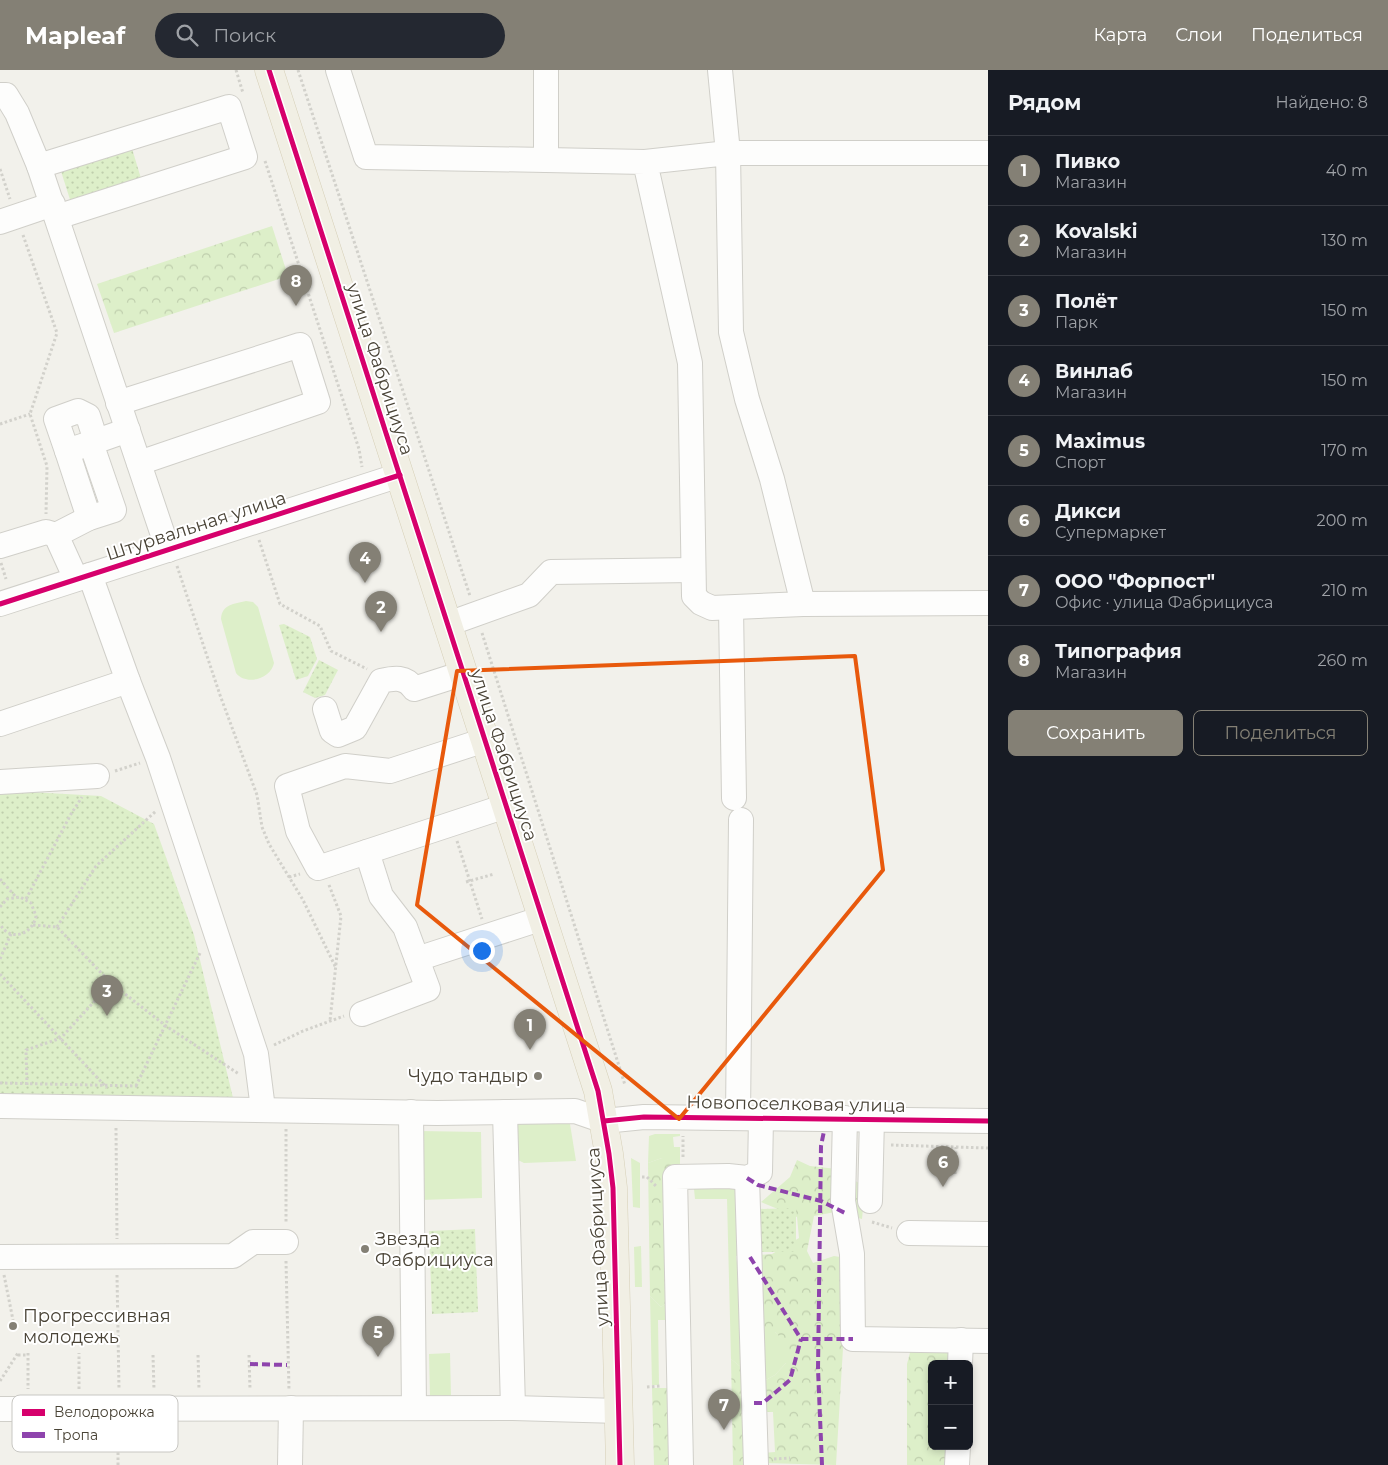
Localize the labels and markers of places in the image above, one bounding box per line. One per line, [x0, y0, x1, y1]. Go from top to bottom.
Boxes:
pin: 8 [280, 265, 312, 306]
pin: 4 [349, 542, 381, 583]
pin: 2 [365, 591, 397, 632]
pin: 3 [91, 975, 123, 1016]
pin: 1 [514, 1009, 546, 1050]
place label: Чудо тандыр [408, 1065, 528, 1087]
marker: Чудо тандыр [532, 1070, 544, 1082]
pin: 6 [927, 1146, 959, 1187]
place label: Звезда Фабрициуса [375, 1228, 494, 1271]
marker: Звезда Фабрициуса [359, 1243, 371, 1255]
place label: Прогрессивная молодежь [23, 1305, 171, 1348]
pin: 5 [362, 1316, 394, 1357]
marker: Прогрессивная молодежь [7, 1320, 19, 1332]
pin: 7 [708, 1389, 740, 1430]

